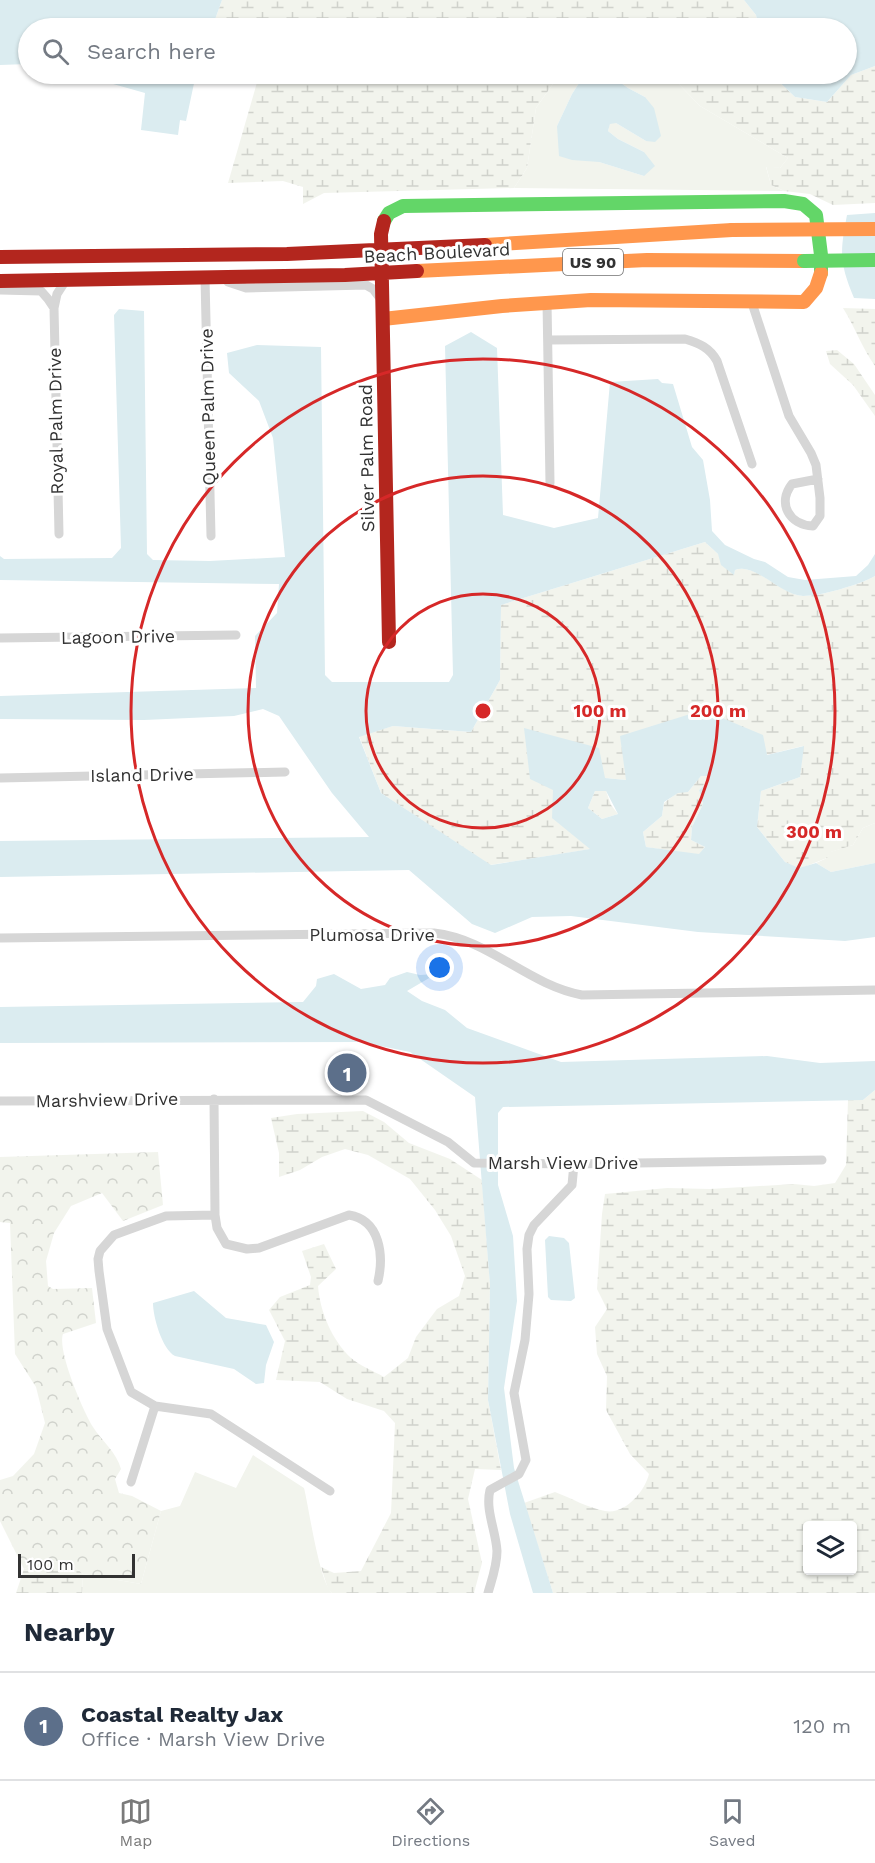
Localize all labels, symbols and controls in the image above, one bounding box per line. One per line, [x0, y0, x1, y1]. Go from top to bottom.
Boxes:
search box [18, 18, 857, 84]
icon: search [39, 35, 72, 68]
text: Search here [87, 39, 216, 64]
street label: Beach Boulevard [363, 238, 511, 267]
road number: US 90 [563, 249, 623, 275]
street label: Queen Palm Drive [196, 328, 219, 486]
street label: Royal Palm Drive [44, 347, 67, 495]
street label: Silver Palm Road [355, 384, 378, 532]
street label: Lagoon Drive [61, 625, 175, 648]
text: 100 m [573, 700, 627, 721]
text: 200 m [690, 700, 746, 721]
centre of rings [473, 701, 493, 721]
street label: Island Drive [90, 763, 194, 786]
text: 300 m [786, 821, 842, 842]
street label: Plumosa Drive [309, 924, 435, 945]
your location [425, 953, 454, 982]
pin: 1 [328, 1050, 366, 1096]
street label: Marshview Drive [35, 1088, 179, 1111]
street label: Marsh View Drive [488, 1152, 638, 1173]
map controls [803, 1521, 857, 1575]
button: layers [803, 1521, 857, 1575]
scale bar [18, 1551, 135, 1578]
text: 100 m [27, 1555, 74, 1574]
text: Nearby [24, 1617, 115, 1647]
text: Coastal Realty Jax [81, 1702, 283, 1727]
text: 1 [39, 1714, 48, 1738]
text: 120 m [793, 1714, 851, 1738]
text: Office · Marsh View Drive [81, 1727, 325, 1751]
tab: Map [119, 1795, 152, 1850]
tab: Directions [391, 1795, 470, 1850]
tab: Saved [709, 1795, 756, 1850]

